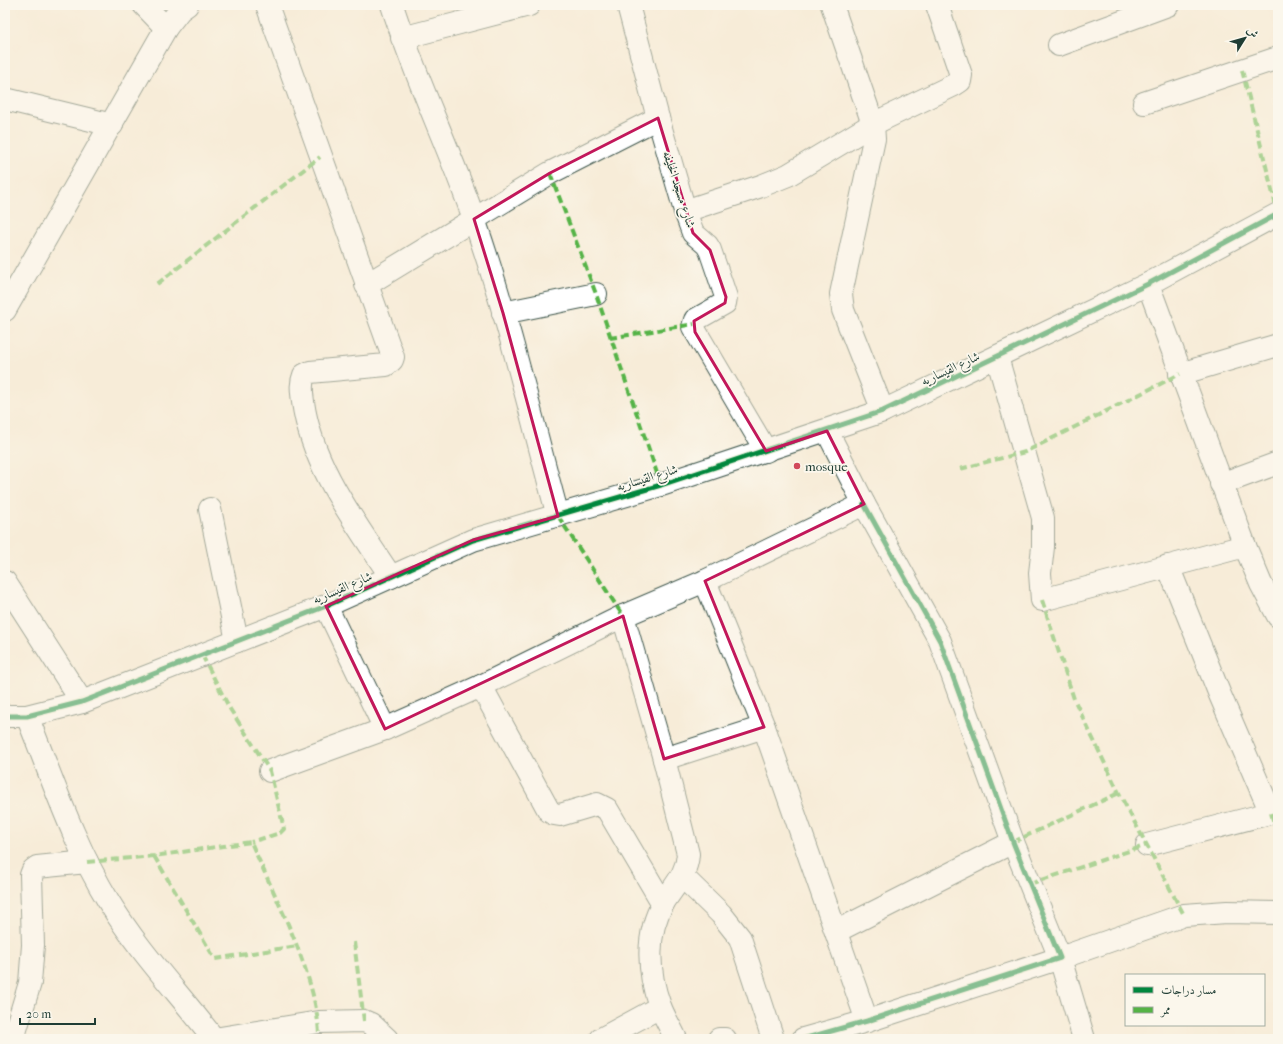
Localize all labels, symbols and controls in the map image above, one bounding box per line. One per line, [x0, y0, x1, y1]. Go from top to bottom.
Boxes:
north arrow [1225, 18, 1265, 58]
text: ش [1244, 24, 1261, 41]
street label: شارع مسجد الخليفه [656, 149, 699, 231]
street label: شارع القيساريه [918, 348, 984, 392]
place label: mosque [805, 459, 848, 474]
street label: شارع القيساريه [615, 461, 681, 498]
marker: mosque [792, 461, 802, 471]
street label: شارع القيساريه [310, 568, 376, 610]
legend [1125, 974, 1265, 1026]
text: مسار دراجات [1161, 983, 1217, 997]
scale bar [20, 1000, 95, 1026]
text: ممر [1159, 1003, 1171, 1018]
text: 20 m [26, 1007, 51, 1021]

